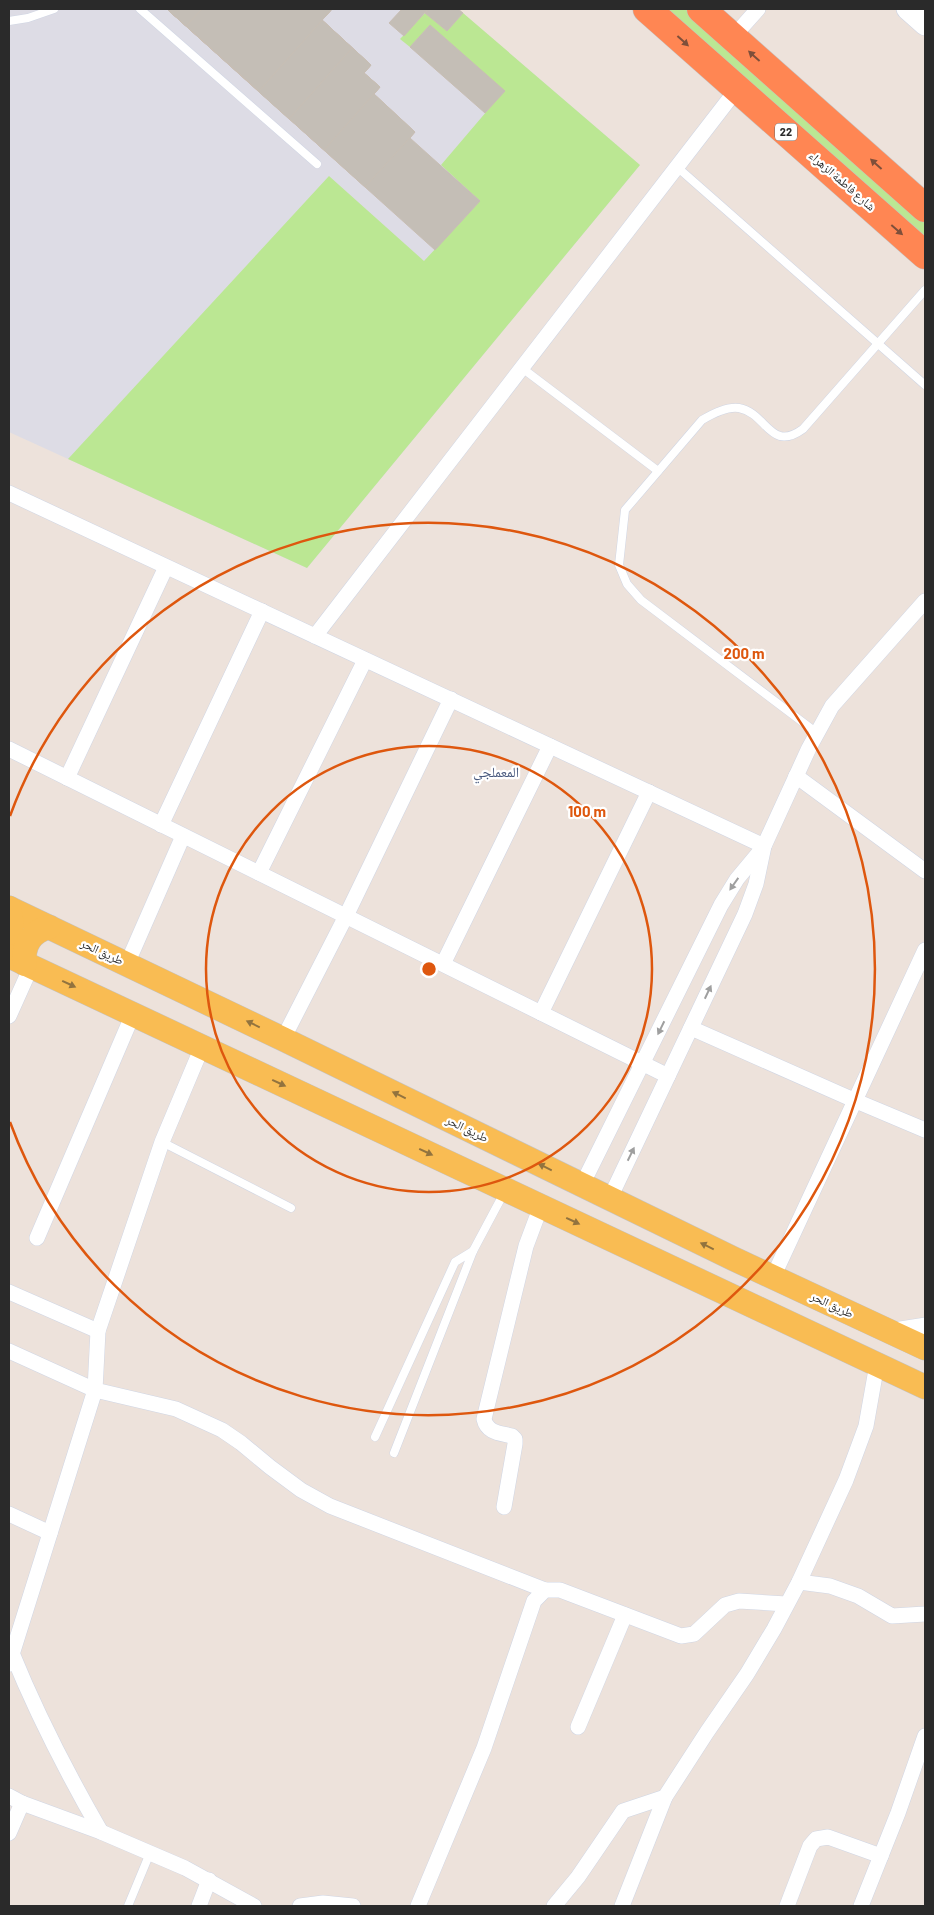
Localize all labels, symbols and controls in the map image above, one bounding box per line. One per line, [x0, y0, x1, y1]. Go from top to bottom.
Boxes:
one-way arrow [677, 35, 689, 47]
one-way arrow [748, 51, 760, 62]
road number: 22 [775, 124, 797, 140]
street label: شارع فاطمة الزهراء [805, 148, 879, 214]
one-way arrow [870, 158, 882, 170]
one-way arrow [890, 224, 903, 235]
text: 200 m [723, 644, 765, 662]
district label: المعملجي [473, 763, 519, 784]
text: 100 m [568, 802, 606, 820]
one-way arrow [729, 877, 739, 890]
street label: طريق الحر [78, 935, 126, 968]
centre of rings [420, 960, 438, 978]
one-way arrow [62, 981, 76, 989]
one-way arrow [705, 985, 713, 999]
one-way arrow [246, 1020, 260, 1028]
one-way arrow [656, 1021, 665, 1036]
one-way arrow [272, 1080, 286, 1088]
one-way arrow [392, 1091, 406, 1099]
street label: طريق الحر [443, 1111, 491, 1145]
one-way arrow [627, 1147, 635, 1161]
one-way arrow [419, 1149, 433, 1157]
one-way arrow [538, 1163, 552, 1171]
one-way arrow [566, 1218, 580, 1226]
one-way arrow [700, 1241, 714, 1249]
street label: طريق الحر [808, 1288, 856, 1321]

